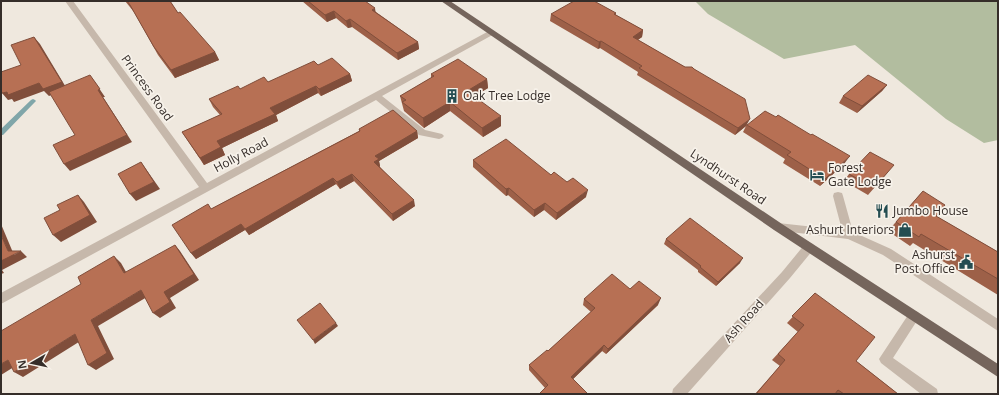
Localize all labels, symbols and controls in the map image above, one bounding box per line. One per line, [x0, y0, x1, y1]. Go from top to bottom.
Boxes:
street label: Princess Road [118, 51, 177, 124]
place label: Oak Tree Lodge [463, 87, 551, 104]
building icon: Oak Tree Lodge [444, 88, 460, 104]
street label: Holly Road [210, 133, 271, 176]
street label: Lyndhurst Road [687, 145, 770, 208]
place label: Forest Gate Lodge [828, 159, 892, 190]
hotel icon: Forest Gate Lodge [809, 167, 825, 183]
place label: Jumbo House [892, 202, 969, 219]
restaurant icon: Jumbo House [874, 203, 890, 219]
place label: Ashurt Interiors [806, 221, 894, 238]
shop icon: Ashurt Interiors [897, 222, 913, 238]
place label: Ashurst Post Office [895, 246, 955, 277]
public building icon: Ashurst Post Office [958, 254, 974, 270]
street label: Ash Road [720, 295, 767, 346]
north arrow [12, 343, 52, 383]
text: N [14, 359, 30, 370]

